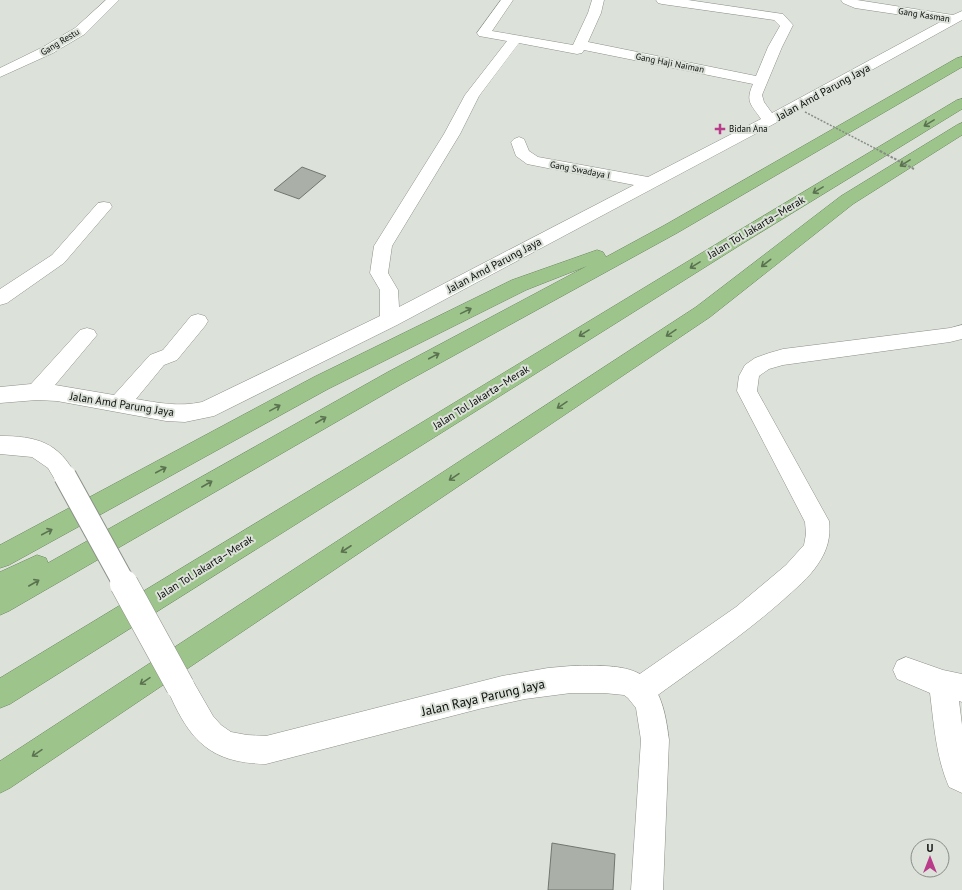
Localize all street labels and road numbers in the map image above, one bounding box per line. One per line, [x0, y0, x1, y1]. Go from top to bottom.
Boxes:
street label: Gang Kasman [897, 5, 951, 24]
street label: Gang Restu [38, 26, 81, 57]
street label: Gang Haji Naiman [635, 50, 705, 75]
street label: Jalan Amd Parung Jaya [773, 60, 872, 124]
street label: Gang Swadaya I [549, 158, 611, 181]
street label: Jalan Tol Jakarta–Merak [704, 192, 808, 262]
street label: Jalan Amd Parung Jaya [443, 234, 544, 296]
street label: Jalan Tol Jakarta–Merak [429, 361, 533, 433]
street label: Jalan Amd Parung Jaya [68, 389, 175, 419]
street label: Jalan Tol Jakarta–Merak [153, 531, 257, 603]
street label: Jalan Raya Parung Jaya [419, 675, 546, 720]

